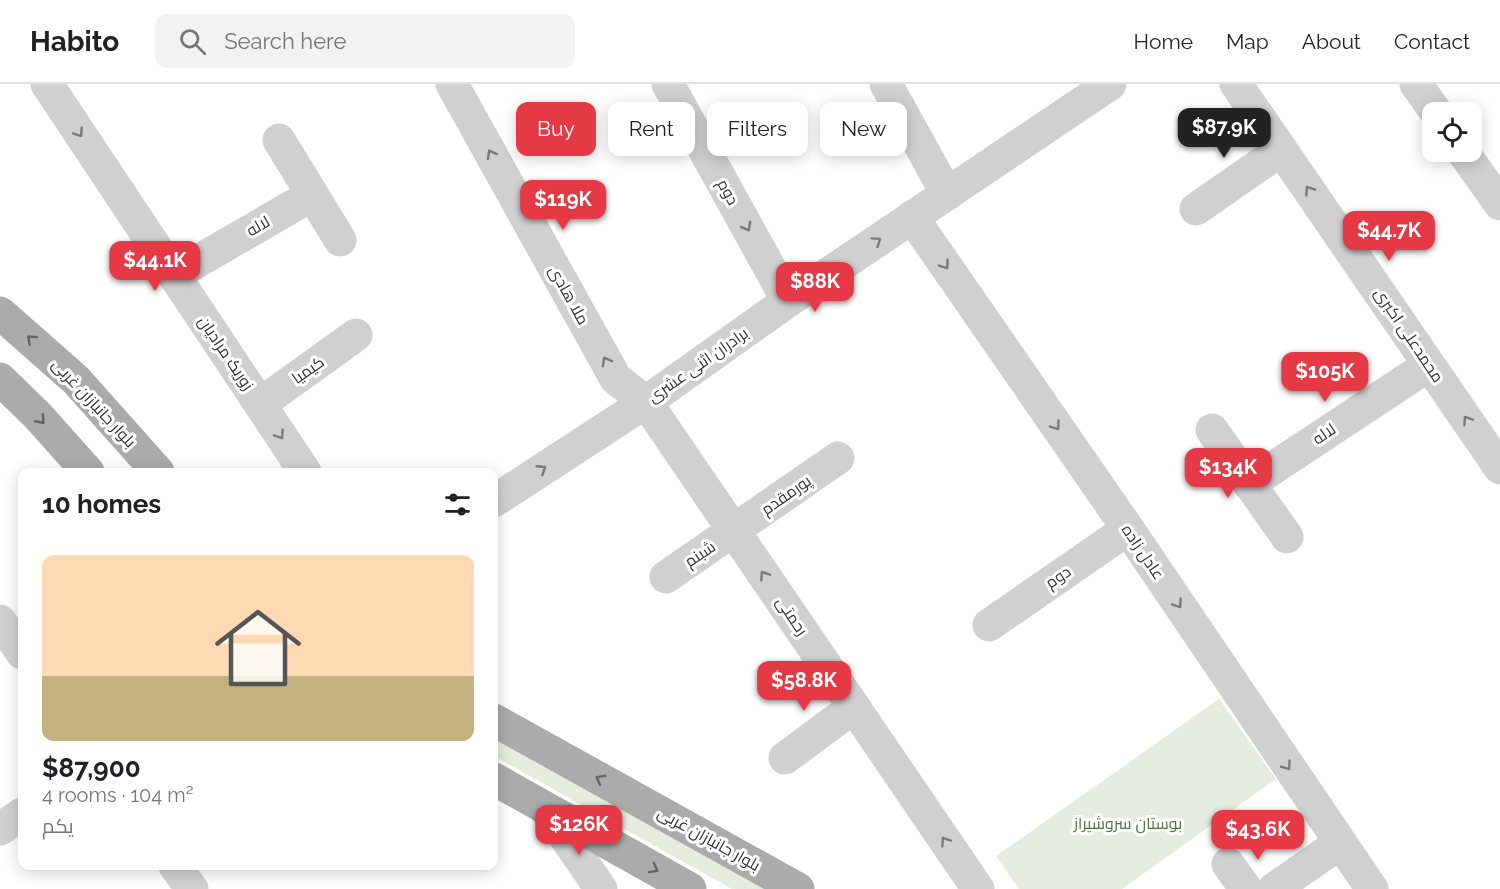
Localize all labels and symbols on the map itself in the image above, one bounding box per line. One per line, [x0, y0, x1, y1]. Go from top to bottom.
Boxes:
pin: $87.9K [1175, 108, 1273, 159]
one-way arrow [72, 126, 83, 137]
one-way arrow [486, 150, 498, 160]
street label: دوم [712, 176, 743, 209]
pin: $119K [521, 180, 605, 231]
one-way arrow [1305, 186, 1316, 197]
pin: $44.7K [1340, 211, 1438, 262]
street label: لاله [243, 212, 273, 240]
one-way arrow [740, 221, 751, 231]
one-way arrow [870, 237, 881, 248]
pin: $44.1K [106, 241, 204, 292]
one-way arrow [938, 259, 949, 270]
street label: ملا هادی [544, 262, 593, 328]
pin: $88K [779, 262, 851, 313]
street label: محمدعلی اکبری [1370, 284, 1448, 386]
street label: زوریک مرادیان [193, 312, 258, 394]
street label: برادران اثنی عشری [644, 323, 752, 407]
one-way arrow [27, 335, 37, 346]
street label: کیمیا [288, 352, 328, 388]
pin: $105K [1283, 352, 1367, 403]
street label: بلوار جانبازان غربی [47, 355, 140, 452]
one-way arrow [602, 357, 613, 367]
one-way arrow [34, 414, 45, 424]
one-way arrow [1463, 416, 1474, 427]
one-way arrow [1049, 419, 1060, 430]
street label: لاله [1309, 419, 1339, 449]
one-way arrow [273, 428, 284, 439]
pin: $134K [1186, 448, 1270, 499]
one-way arrow [536, 466, 547, 477]
street label: پورمقدم [757, 471, 816, 521]
street label: عادل زاده [1117, 521, 1168, 584]
street label: شبنم [681, 537, 720, 573]
street label: دوم [1042, 562, 1075, 594]
one-way arrow [760, 571, 771, 582]
street label: رحمتی [771, 593, 812, 640]
one-way arrow [1171, 597, 1182, 608]
pin: $58.8K [755, 661, 853, 712]
one-way arrow [1280, 759, 1291, 770]
one-way arrow [596, 775, 606, 786]
street label: بلوار جانبازان غربی [654, 803, 764, 876]
pin: $126K [537, 805, 621, 856]
pin: $43.6K [1209, 810, 1307, 861]
park label: بوستان سروشیراز [1073, 814, 1182, 834]
one-way arrow [941, 836, 952, 847]
one-way arrow [648, 862, 658, 873]

